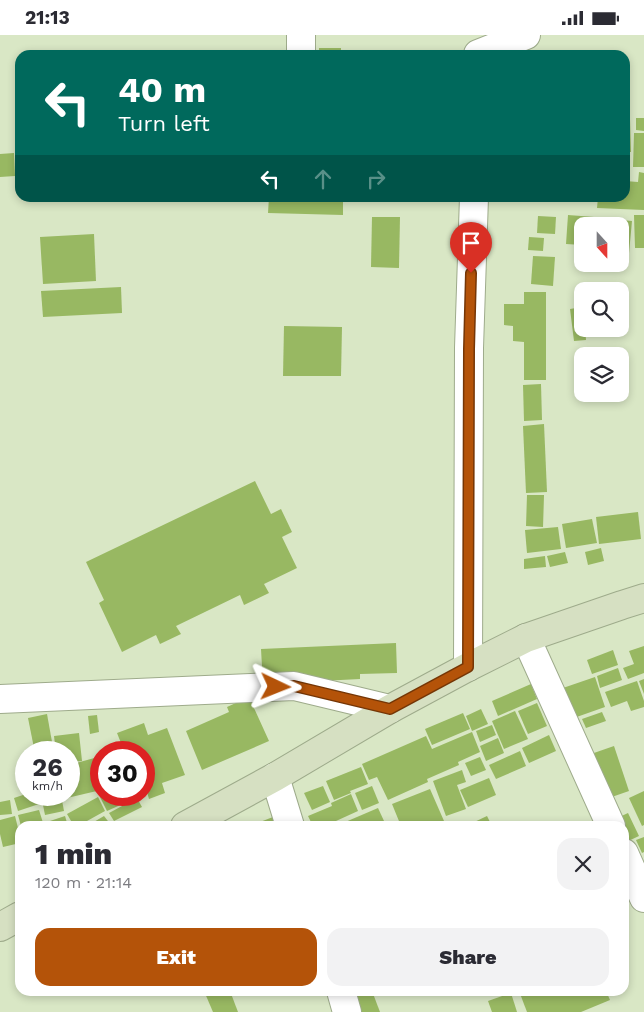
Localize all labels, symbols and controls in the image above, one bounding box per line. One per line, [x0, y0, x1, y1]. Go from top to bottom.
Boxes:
text: 21:13 [25, 6, 70, 29]
text: 40 m [118, 69, 206, 111]
icon: left [35, 70, 100, 135]
text: Turn left [118, 111, 210, 136]
icon: left [256, 165, 284, 193]
icon: ahead [309, 165, 337, 193]
icon: right [362, 165, 390, 193]
north arrow [574, 217, 629, 273]
map controls [574, 217, 629, 402]
pin [450, 222, 492, 273]
icon: arrive [457, 229, 485, 257]
button: search [574, 282, 629, 337]
button: layers [574, 347, 629, 402]
position arrow [249, 660, 301, 712]
speed limit sign: 30 [90, 741, 155, 806]
text: 26 [32, 753, 63, 782]
text: km/h [32, 779, 63, 793]
text: 1 min [35, 836, 112, 871]
button: close [557, 838, 609, 890]
text: 120 m · 21:14 [35, 873, 132, 892]
button: Exit [35, 928, 317, 986]
button: Share [327, 928, 609, 986]

